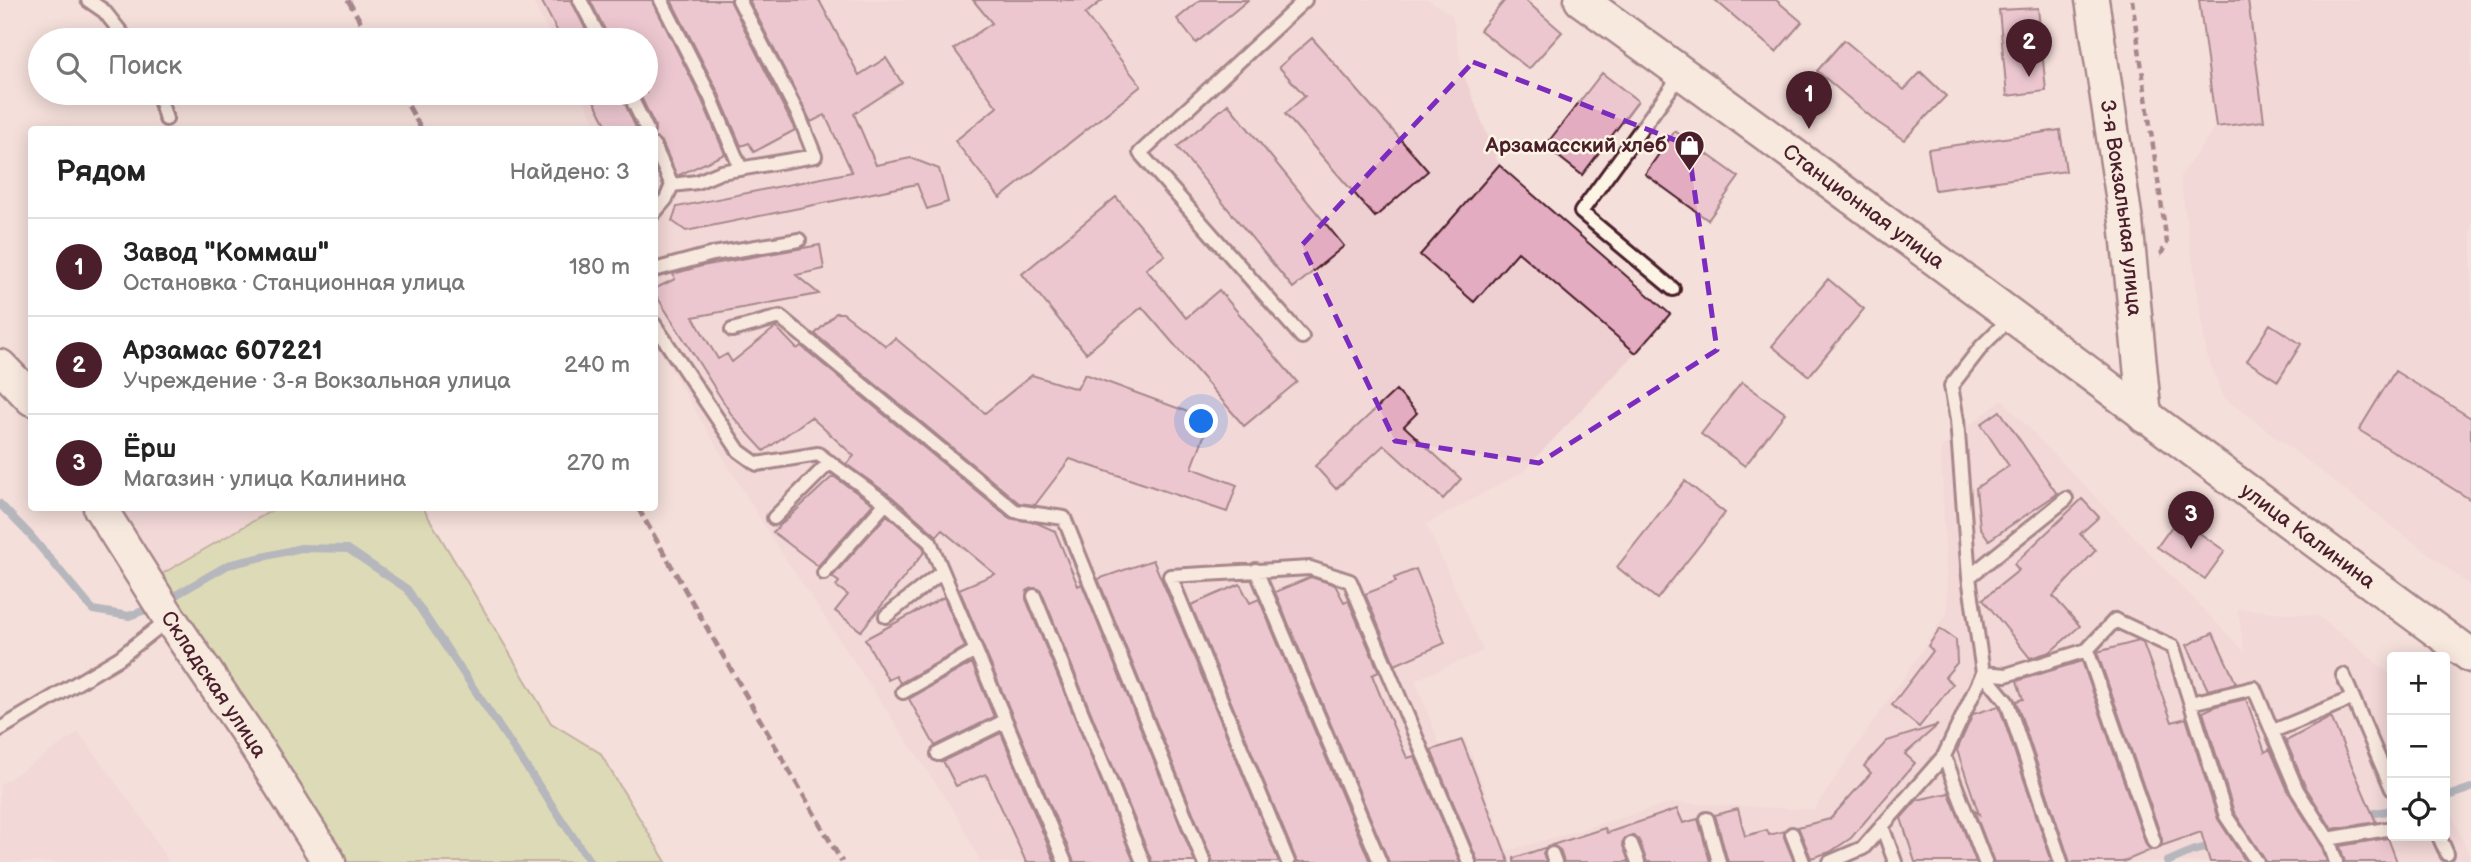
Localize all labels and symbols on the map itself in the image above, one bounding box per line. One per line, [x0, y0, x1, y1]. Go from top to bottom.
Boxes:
pin: 2 [2006, 19, 2052, 77]
pin: 1 [1786, 71, 1832, 129]
street label: 3-я Вокзальная улица [2095, 98, 2148, 318]
shop icon: Арзамасский хлеб [1673, 128, 1707, 172]
place label: Арзамасский хлеб [1485, 133, 1667, 158]
street label: Станционная улица [1778, 138, 1950, 274]
your location [1184, 404, 1218, 438]
street label: улица Калинина [2236, 478, 2381, 594]
pin: 3 [2168, 491, 2214, 549]
street label: Складская улица [156, 606, 273, 763]

